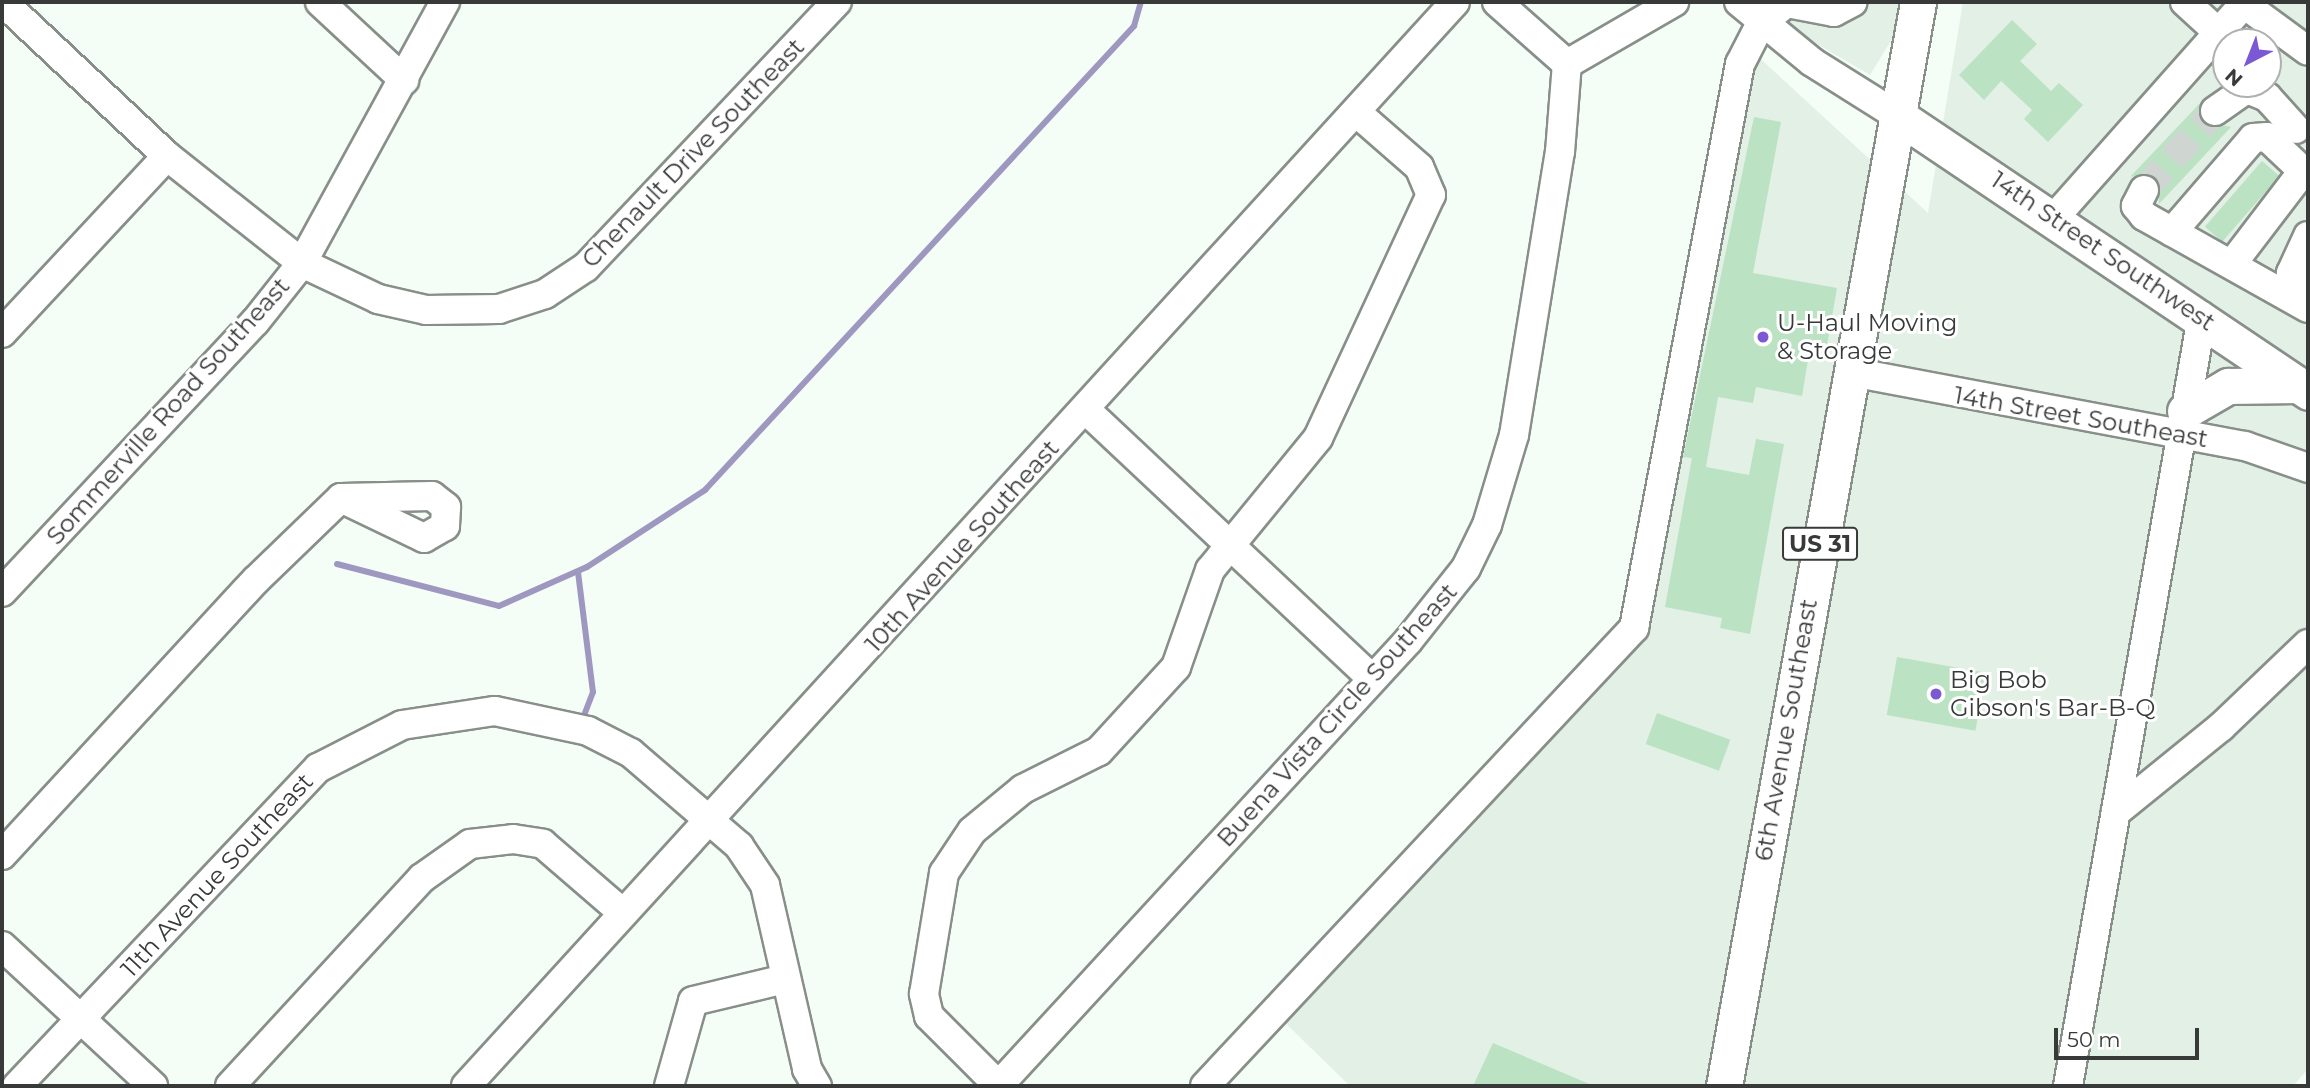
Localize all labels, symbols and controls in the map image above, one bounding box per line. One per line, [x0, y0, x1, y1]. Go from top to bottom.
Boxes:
north arrow [2212, 28, 2282, 98]
street label: Chenault Drive Southeast [576, 32, 810, 274]
text: N [2221, 64, 2247, 91]
street label: 14th Street Southwest [1986, 165, 2220, 337]
street label: Sommerville Road Southeast [41, 272, 295, 550]
place label: U-Haul Moving & Storage [1777, 309, 1957, 365]
marker: U-Haul Moving & Storage [1755, 329, 1771, 345]
street label: 14th Street Southeast [1952, 380, 2210, 454]
street label: 10th Avenue Southeast [859, 434, 1065, 658]
road number: US 31 [1782, 524, 1858, 564]
street label: Buena Vista Circle Southeast [1211, 577, 1463, 853]
street label: 6th Avenue Southeast [1749, 597, 1823, 863]
place label: Big Bob Gibson's Bar-B-Q [1950, 666, 2155, 722]
marker: Big Bob Gibson's Bar-B-Q [1928, 686, 1944, 702]
street label: 11th Avenue Southeast [115, 767, 319, 983]
scale bar [2058, 1014, 2203, 1058]
text: 50 m [2067, 1027, 2121, 1052]

